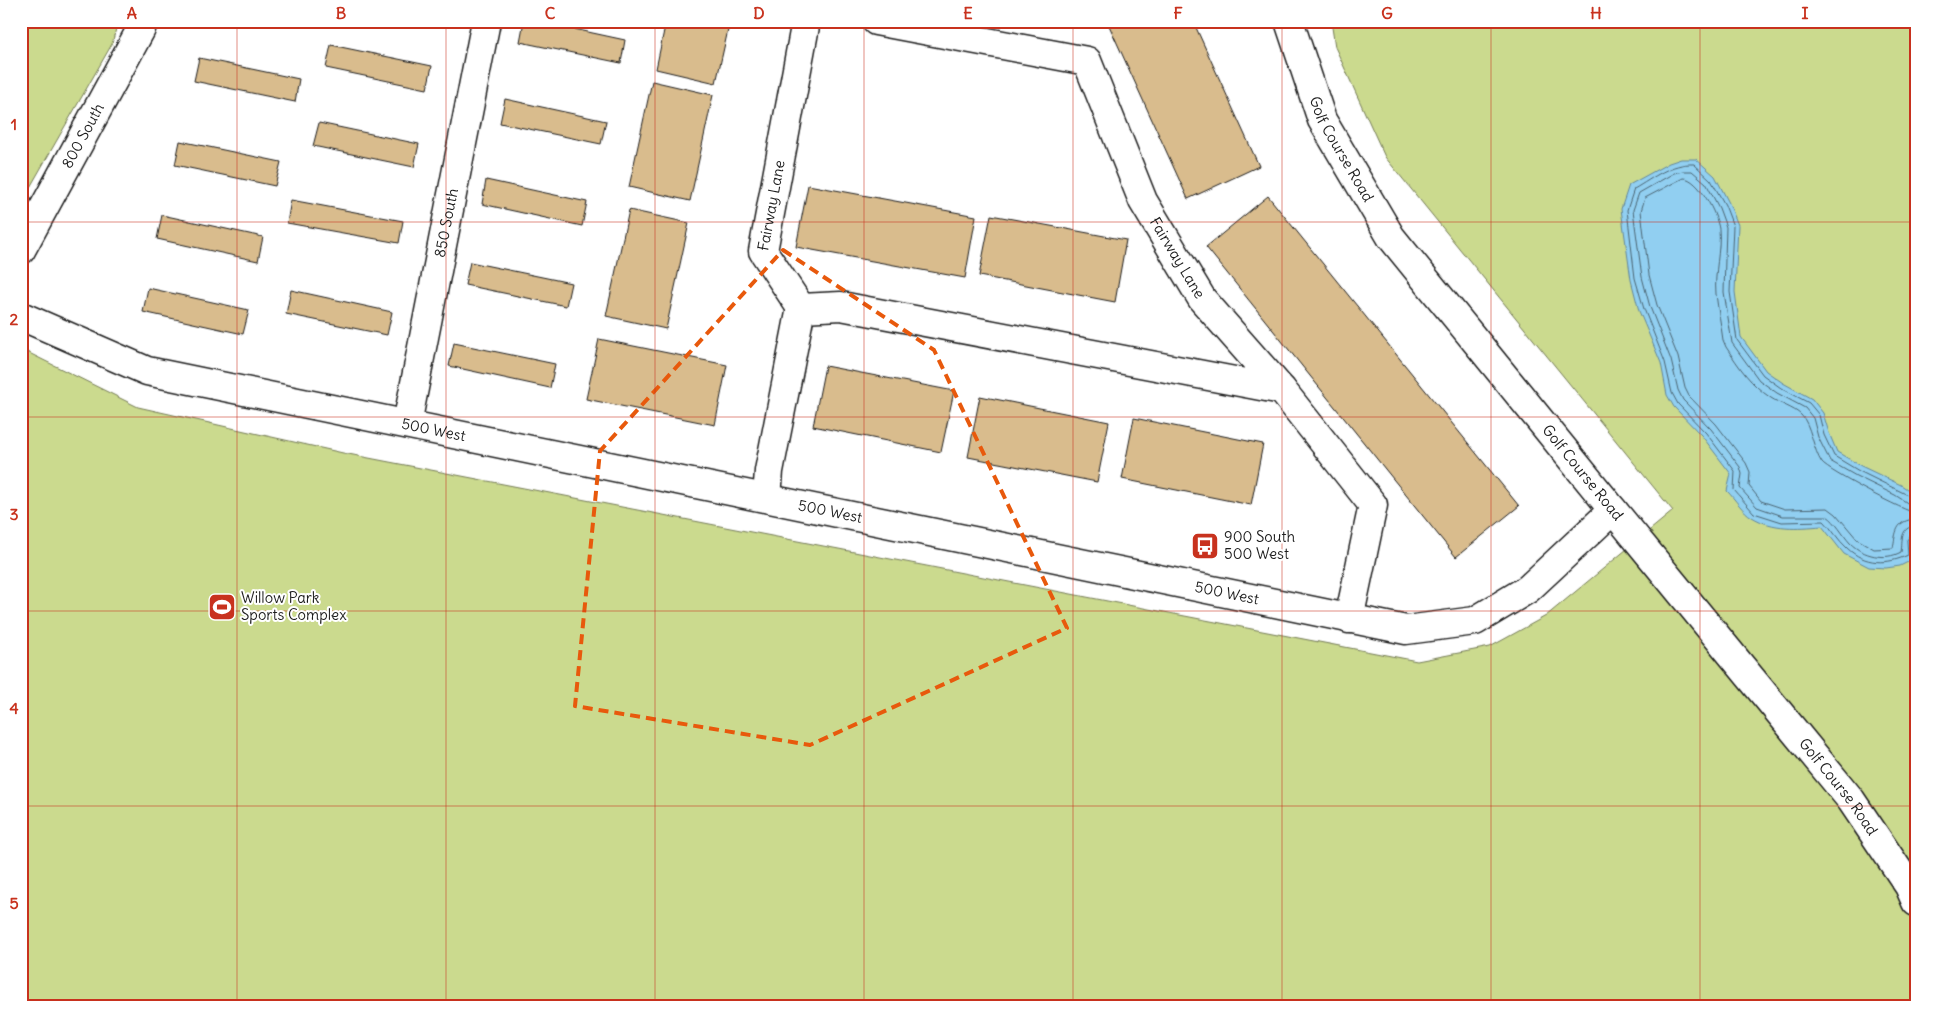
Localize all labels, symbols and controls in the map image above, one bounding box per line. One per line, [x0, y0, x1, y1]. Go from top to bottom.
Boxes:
text: A [127, 3, 137, 23]
text: B [336, 3, 347, 23]
text: C [545, 3, 556, 23]
text: D [753, 3, 765, 23]
text: E [963, 3, 973, 23]
text: F [1173, 3, 1183, 23]
text: G [1381, 3, 1393, 23]
text: H [1590, 3, 1602, 23]
text: I [1802, 3, 1809, 23]
street label: Golf Course Road [1306, 94, 1378, 205]
street label: 800 South [57, 99, 108, 171]
text: 1 [11, 114, 17, 134]
street label: Fairway Lane [753, 159, 789, 252]
street label: 850 South [430, 186, 462, 259]
street label: Fairway Lane [1146, 213, 1209, 302]
text: 2 [10, 309, 19, 329]
street label: 500 West [400, 414, 467, 445]
street label: Golf Course Road [1539, 421, 1628, 524]
street label: 500 West [797, 495, 864, 527]
text: 3 [9, 504, 19, 524]
place label: 900 South 500 West [1224, 527, 1296, 563]
bus stop icon: 900 South 500 West [1190, 531, 1220, 561]
street label: 500 West [1193, 577, 1261, 609]
place label: Willow Park Sports Complex [241, 588, 347, 624]
sports icon: Willow Park Sports Complex [207, 592, 237, 622]
text: 4 [9, 698, 19, 718]
street label: Golf Course Road [1795, 734, 1882, 839]
text: 5 [9, 893, 19, 913]

